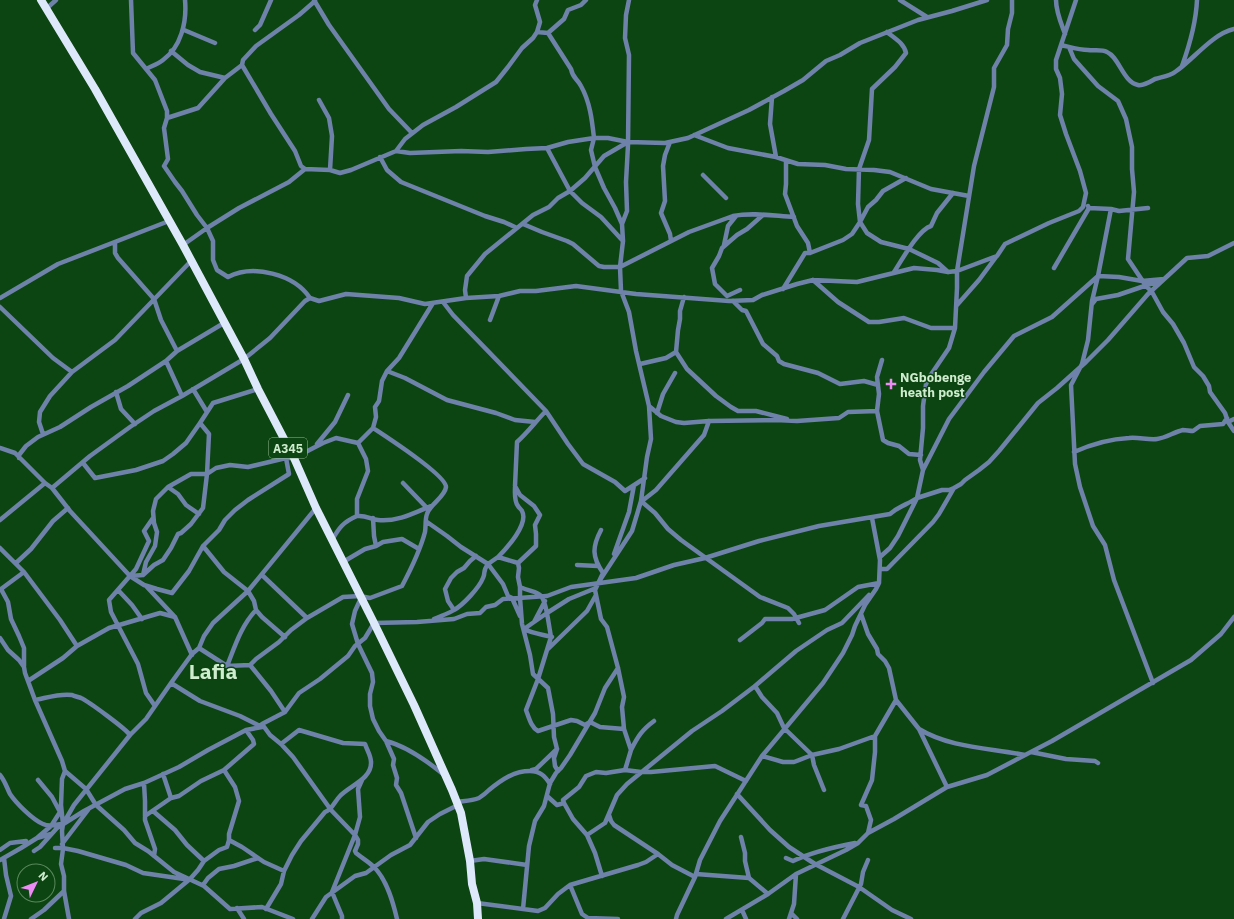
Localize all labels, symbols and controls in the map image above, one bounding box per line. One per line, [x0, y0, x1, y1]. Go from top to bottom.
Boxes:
place label: NGbobenge heath post [900, 369, 971, 401]
marker: NGbobenge heath post [885, 378, 897, 390]
road number: A345 [269, 438, 307, 458]
district label: Lafia [189, 657, 237, 685]
north arrow [16, 863, 56, 903]
text: N [35, 868, 51, 884]

